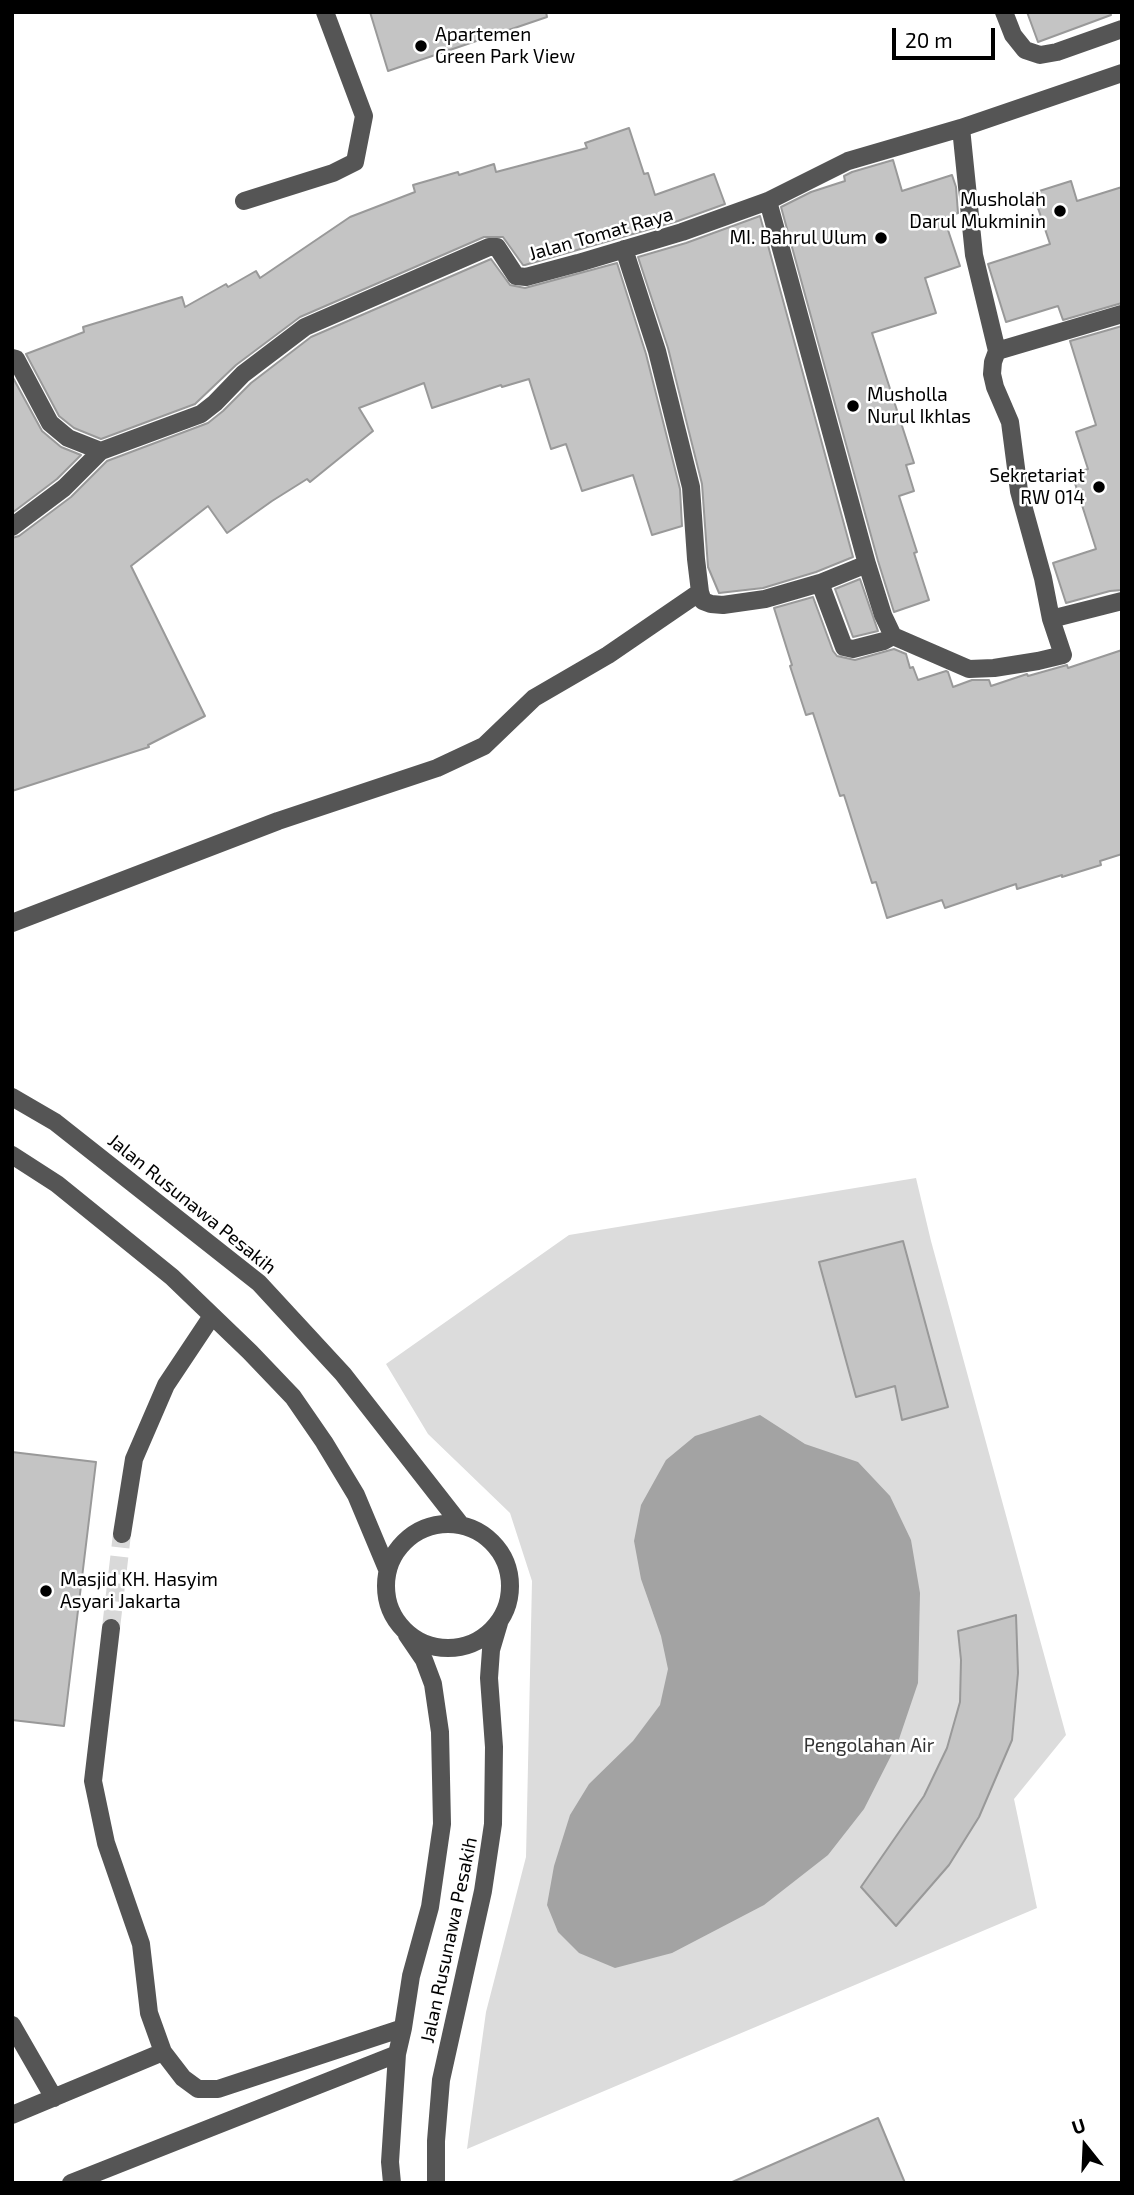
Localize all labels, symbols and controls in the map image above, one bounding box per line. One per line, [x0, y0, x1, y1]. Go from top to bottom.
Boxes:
scale bar [896, 14, 999, 58]
place label: Apartemen Green Park View [435, 24, 575, 68]
text: 20 m [905, 27, 953, 52]
marker: Apartemen Green Park View [413, 38, 429, 54]
place label: Musholah Darul Mukminin [909, 189, 1046, 233]
street label: Jalan Tomat Raya [526, 202, 676, 266]
marker: Musholah Darul Mukminin [1052, 203, 1068, 219]
place label: MI. Bahrul Ulum [729, 227, 867, 249]
marker: MI. Bahrul Ulum [873, 230, 889, 246]
place label: Musholla Nurul Ikhlas [867, 384, 971, 428]
marker: Musholla Nurul Ikhlas [845, 398, 861, 414]
place label: Sekretariat RW 014 [989, 465, 1085, 509]
marker: Sekretariat RW 014 [1091, 479, 1107, 495]
street label: Jalan Rusunawa Pesakih [103, 1129, 281, 1279]
place label: Masjid KH. Hasyim Asyari Jakarta [60, 1569, 218, 1613]
marker: Masjid KH. Hasyim Asyari Jakarta [38, 1583, 54, 1599]
park label: Pengolahan Air [804, 1735, 934, 1757]
street label: Jalan Rusunawa Pesakih [416, 1835, 482, 2045]
north arrow [1050, 2111, 1120, 2181]
text: U [1069, 2113, 1088, 2139]

